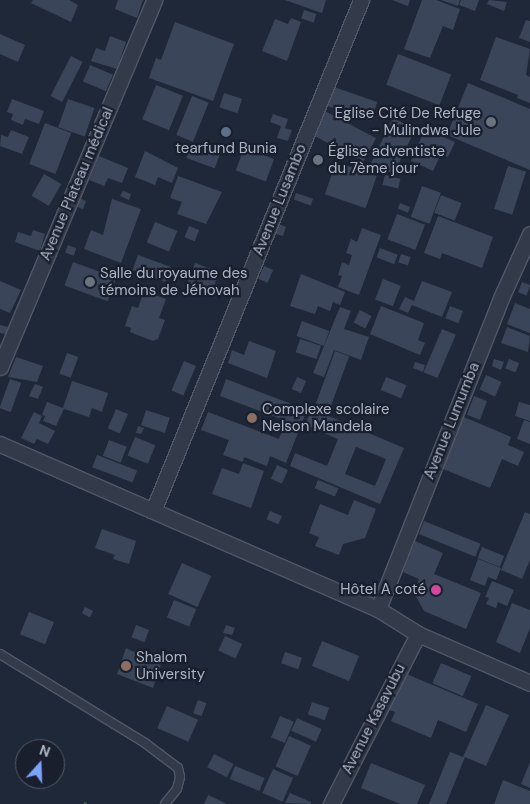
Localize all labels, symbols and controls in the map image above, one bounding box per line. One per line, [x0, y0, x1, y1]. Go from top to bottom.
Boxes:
place label: Eglise Cité De Refuge - Mulindwa Jule [335, 104, 481, 139]
street label: Avenue Plateau médical [37, 105, 117, 263]
marker: Eglise Cité De Refuge - Mulindwa Jule [485, 116, 497, 128]
marker: tearfund Bunia [220, 126, 232, 138]
place label: tearfund Bunia [175, 140, 277, 158]
street label: Avenue Lusambo [249, 142, 311, 258]
place label: Église adventiste du 7ème jour [328, 142, 445, 177]
marker: Église adventiste du 7ème jour [312, 154, 324, 166]
place label: Salle du royaume des témoins de Jéhovah [100, 264, 248, 299]
marker: Salle du royaume des témoins de Jéhovah [84, 276, 96, 288]
street label: Avenue Lumumba [420, 360, 484, 482]
place label: Complexe scolaire Nelson Mandela [262, 400, 389, 435]
marker: Complexe scolaire Nelson Mandela [246, 412, 258, 424]
place label: Hôtel A coté [340, 581, 426, 599]
marker: Hôtel A coté [430, 584, 442, 596]
place label: Shalom University [136, 648, 205, 683]
marker: Shalom University [120, 660, 132, 672]
street label: Avenue Kasavubu [338, 661, 410, 777]
north arrow [15, 739, 65, 789]
text: N [37, 741, 53, 761]

